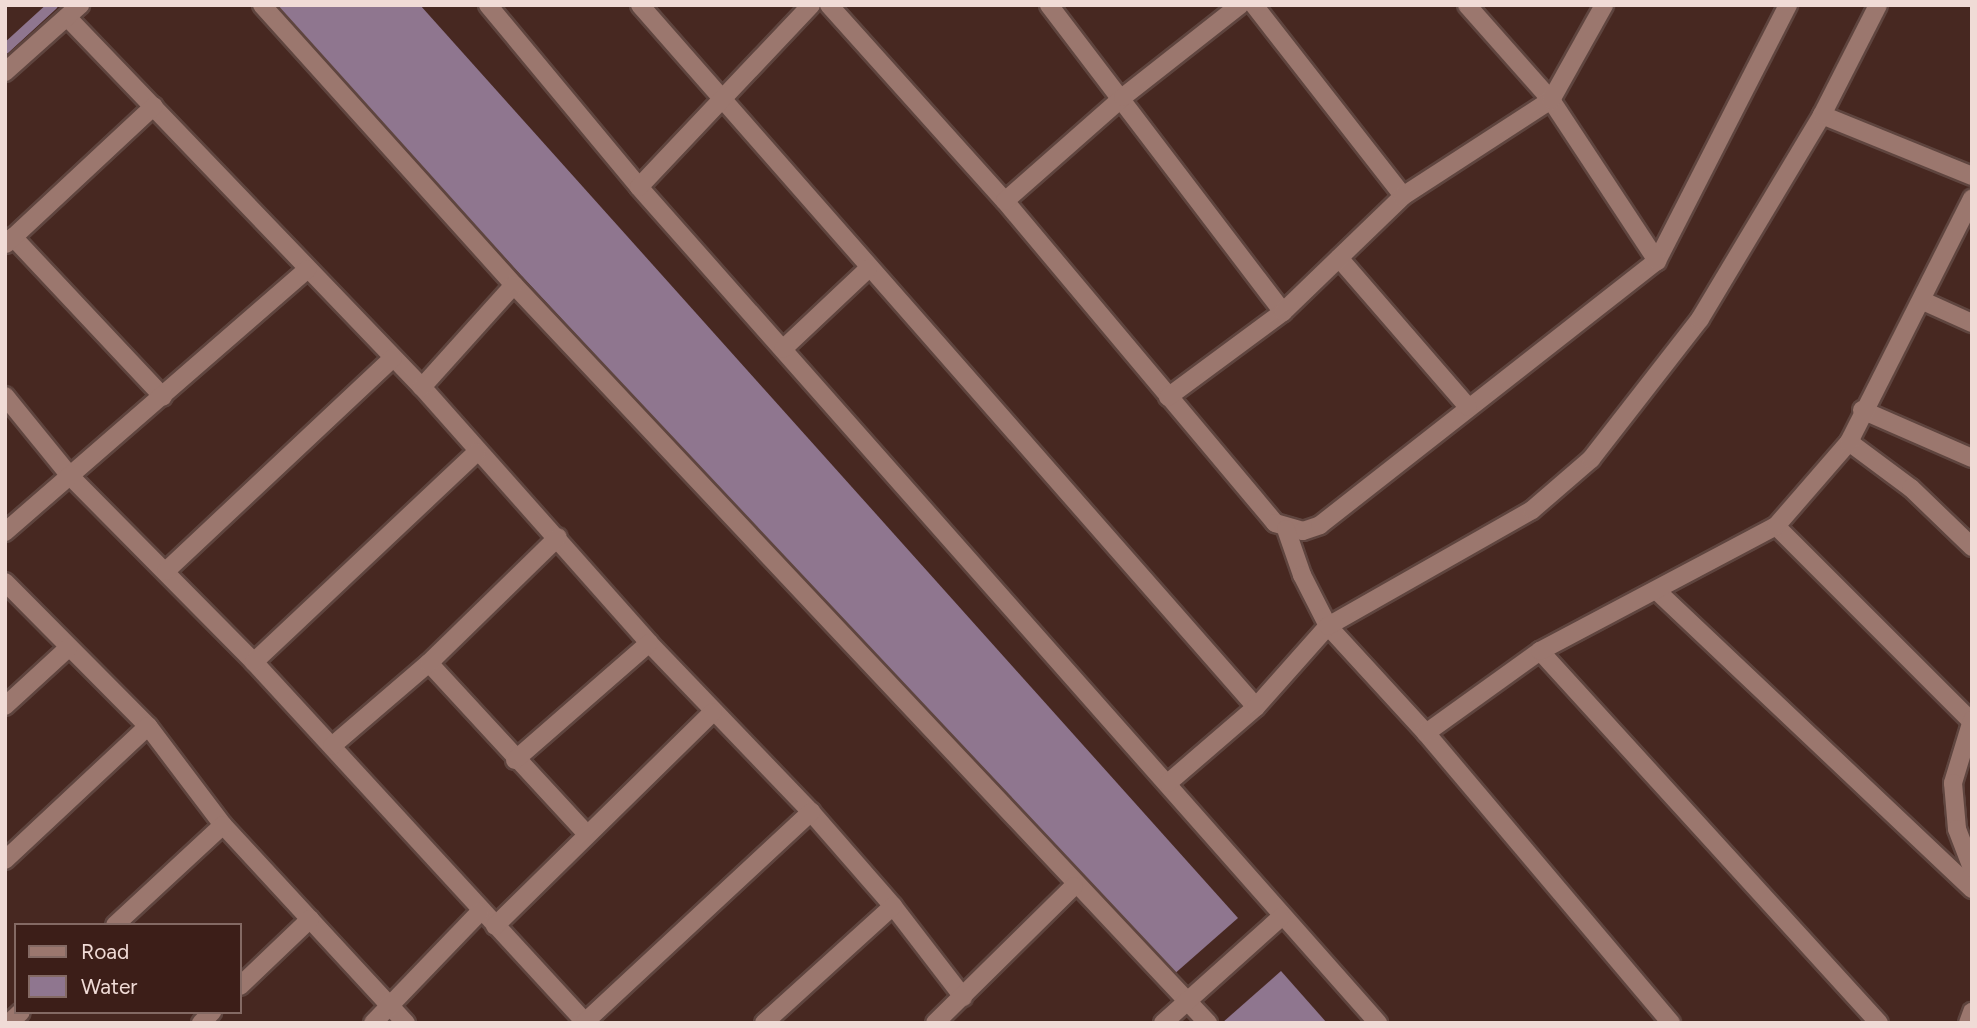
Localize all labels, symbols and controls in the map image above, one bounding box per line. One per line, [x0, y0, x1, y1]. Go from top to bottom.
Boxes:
legend [14, 923, 242, 1014]
text: Road [81, 939, 129, 964]
text: Water [81, 974, 137, 999]

